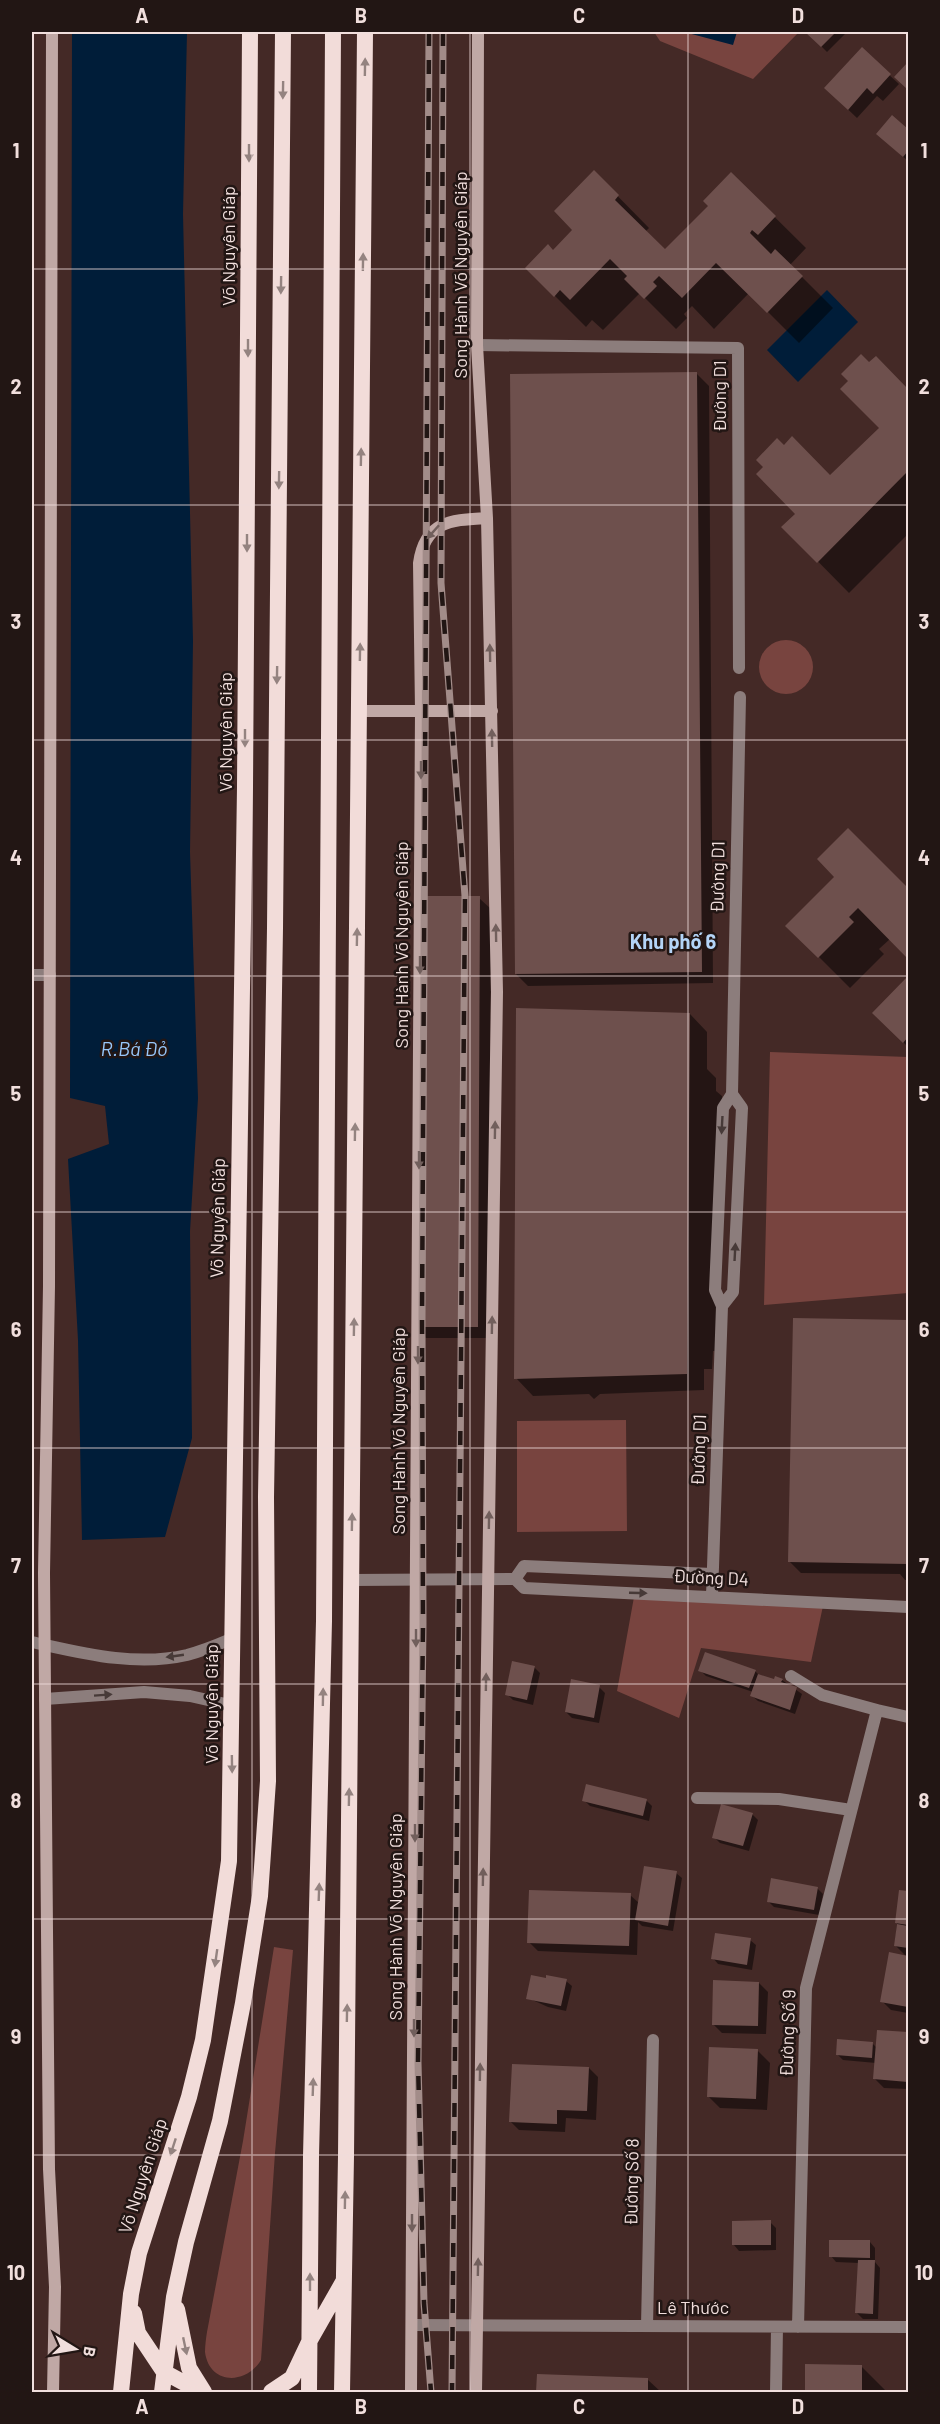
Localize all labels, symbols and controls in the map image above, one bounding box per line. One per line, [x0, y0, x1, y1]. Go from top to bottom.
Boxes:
text: A [135, 3, 149, 27]
text: B [355, 3, 367, 27]
text: C [573, 3, 585, 27]
text: D [792, 3, 804, 27]
one-way arrow [360, 58, 370, 77]
one-way arrow [278, 80, 287, 99]
text: 1 [12, 138, 20, 162]
text: 1 [920, 138, 928, 162]
one-way arrow [244, 143, 254, 162]
street label: Song Hành Võ Nguyên Giáp [449, 171, 471, 379]
street label: Võ Nguyên Giáp [217, 186, 239, 306]
one-way arrow [358, 253, 368, 272]
one-way arrow [276, 275, 286, 294]
one-way arrow [243, 338, 253, 357]
street label: Đường D1 [708, 360, 730, 432]
text: 2 [10, 374, 22, 398]
text: 2 [918, 374, 930, 398]
one-way arrow [356, 448, 366, 467]
one-way arrow [274, 470, 284, 489]
one-way arrow [427, 524, 440, 539]
one-way arrow [242, 533, 251, 552]
text: 3 [11, 609, 21, 633]
text: 3 [919, 609, 929, 633]
one-way arrow [355, 643, 364, 662]
one-way arrow [486, 643, 495, 662]
one-way arrow [272, 665, 282, 684]
street label: Võ Nguyên Giáp [214, 672, 236, 792]
one-way arrow [240, 728, 250, 747]
one-way arrow [487, 729, 497, 748]
one-way arrow [416, 760, 426, 779]
street label: Song Hành Võ Nguyên Giáp [390, 841, 412, 1049]
street label: Đường D1 [705, 841, 729, 913]
text: 4 [10, 845, 22, 869]
text: 4 [918, 845, 930, 869]
one-way arrow [491, 924, 500, 943]
one-way arrow [352, 927, 362, 946]
district label: Khu phố 6 [630, 929, 716, 953]
one-way arrow [415, 955, 425, 974]
water label: R.Bá Đỏ [101, 1036, 167, 1060]
text: 5 [11, 1081, 22, 1105]
text: 5 [919, 1081, 930, 1105]
one-way arrow [718, 1115, 727, 1134]
one-way arrow [490, 1120, 499, 1139]
one-way arrow [350, 1122, 360, 1141]
one-way arrow [414, 1150, 424, 1169]
street label: Võ Nguyên Giáp [205, 1158, 229, 1278]
one-way arrow [731, 1243, 740, 1262]
one-way arrow [487, 1315, 497, 1334]
text: 6 [11, 1317, 22, 1341]
one-way arrow [349, 1317, 359, 1336]
text: 6 [919, 1317, 930, 1341]
street label: Song Hành Võ Nguyên Giáp [387, 1327, 409, 1535]
one-way arrow [413, 1345, 423, 1364]
street label: Đường D1 [686, 1414, 710, 1486]
one-way arrow [484, 1510, 494, 1529]
one-way arrow [347, 1512, 357, 1531]
text: 7 [11, 1553, 21, 1577]
text: 7 [919, 1553, 929, 1577]
street label: Đường D4 [673, 1564, 749, 1590]
one-way arrow [628, 1588, 647, 1597]
one-way arrow [411, 1629, 421, 1648]
street label: Võ Nguyên Giáp [200, 1644, 222, 1764]
one-way arrow [166, 1652, 185, 1661]
one-way arrow [482, 1672, 491, 1691]
one-way arrow [318, 1687, 328, 1706]
one-way arrow [94, 1690, 113, 1700]
one-way arrow [227, 1754, 236, 1773]
text: 8 [11, 1788, 22, 1812]
one-way arrow [345, 1788, 354, 1807]
text: 8 [919, 1788, 930, 1812]
street label: Song Hành Võ Nguyên Giáp [384, 1813, 406, 2021]
one-way arrow [410, 1824, 420, 1843]
one-way arrow [479, 1867, 488, 1886]
one-way arrow [314, 1882, 323, 1901]
one-way arrow [212, 1948, 221, 1967]
street label: Đường Số 9 [774, 1989, 800, 2077]
one-way arrow [343, 2004, 352, 2023]
one-way arrow [409, 2019, 419, 2038]
text: 9 [11, 2024, 21, 2048]
text: 9 [919, 2024, 929, 2048]
one-way arrow [476, 2062, 485, 2081]
one-way arrow [308, 2077, 317, 2096]
street label: Võ Nguyên Giáp [113, 2115, 171, 2236]
one-way arrow [168, 2138, 177, 2156]
street label: Đường Số 8 [619, 2138, 643, 2226]
one-way arrow [341, 2191, 350, 2210]
one-way arrow [408, 2214, 417, 2233]
one-way arrow [473, 2257, 482, 2276]
text: 10 [7, 2260, 25, 2284]
text: 10 [915, 2260, 933, 2284]
one-way arrow [305, 2272, 315, 2291]
street label: Lê Thước [657, 2296, 729, 2318]
north arrow [45, 2319, 105, 2379]
one-way arrow [180, 2337, 190, 2356]
text: B [80, 2345, 100, 2359]
text: A [135, 2394, 149, 2418]
text: B [355, 2394, 367, 2418]
text: C [573, 2394, 585, 2418]
text: D [792, 2394, 804, 2418]

